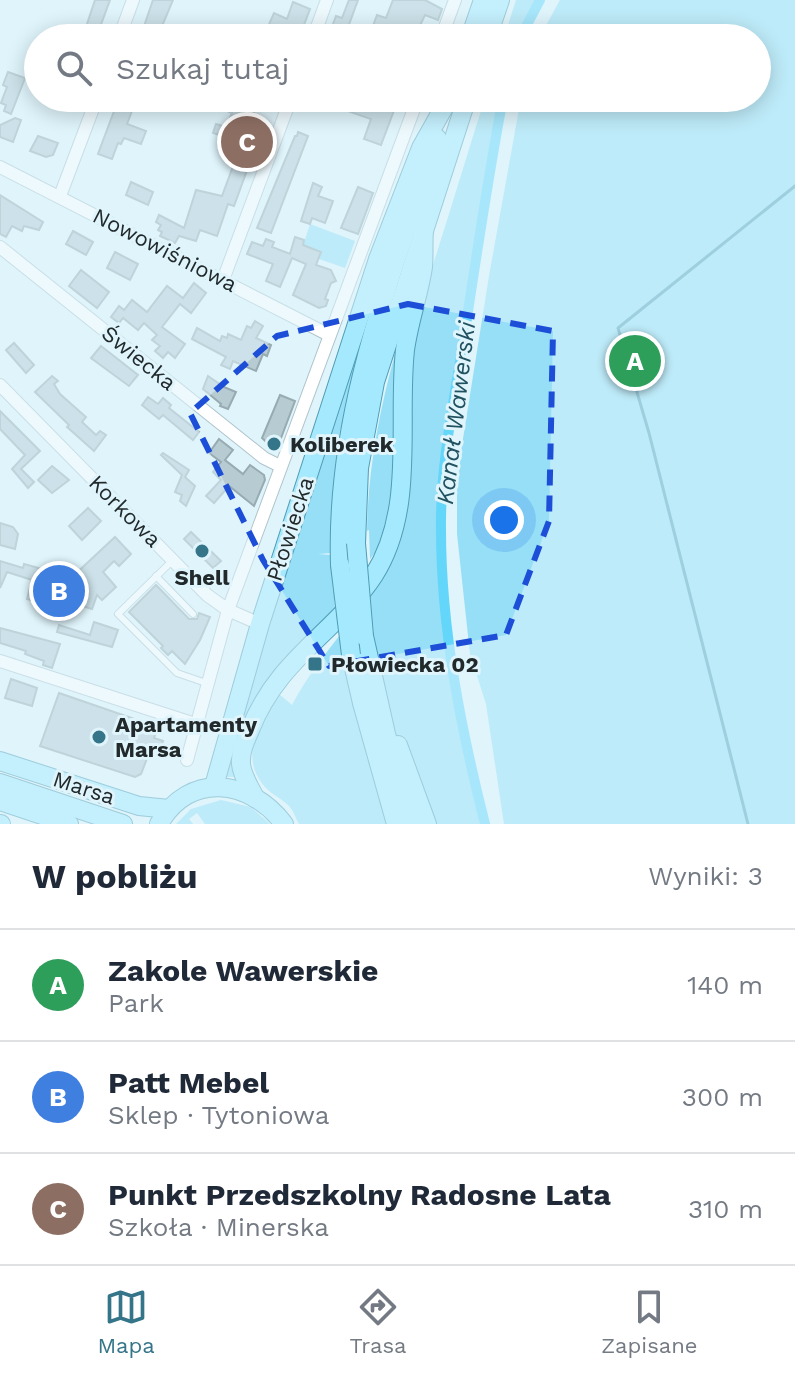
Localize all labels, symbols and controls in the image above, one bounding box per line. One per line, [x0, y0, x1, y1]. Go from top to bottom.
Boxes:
search box [24, 24, 771, 112]
icon: search [52, 46, 96, 90]
text: Szukaj tutaj [116, 51, 290, 86]
pin: C [221, 112, 273, 172]
street label: Nowowiśniowa [89, 203, 241, 297]
water label: Kanał Wawerski [431, 319, 481, 506]
street label: Świecka [97, 321, 181, 395]
pin: A [609, 331, 661, 391]
place label: Koliberek [290, 432, 394, 457]
marker: Koliberek [265, 435, 283, 453]
street label: Korkowa [84, 470, 166, 552]
street label: Płowiecka [261, 474, 319, 584]
your location [484, 500, 524, 540]
marker: Shell [193, 542, 211, 560]
pin: B [33, 561, 85, 621]
place label: Shell [175, 565, 230, 590]
place label: Płowiecka 02 [331, 652, 479, 677]
marker: Płowiecka 02 [306, 655, 324, 673]
place label: Apartamenty Marsa [115, 712, 258, 762]
marker: Apartamenty Marsa [90, 728, 108, 746]
street label: Marsa [50, 766, 118, 810]
text: W pobliżu [32, 856, 198, 896]
text: Wyniki: 3 [648, 861, 763, 891]
text: Zakole Wawerskie [108, 953, 378, 988]
text: A [49, 970, 67, 1000]
text: 140 m [687, 970, 763, 1000]
text: Park [108, 988, 164, 1018]
text: Patt Mebel [108, 1065, 269, 1100]
text: B [49, 1082, 67, 1112]
text: 300 m [682, 1082, 763, 1112]
text: Sklep · Tytoniowa [108, 1100, 329, 1130]
text: Punkt Przedszkolny Radosne Lata [108, 1177, 611, 1212]
text: C [49, 1194, 67, 1224]
text: 310 m [688, 1194, 763, 1224]
text: Szkoła · Minerska [108, 1212, 329, 1242]
tab: Mapa [97, 1285, 155, 1358]
tab: Trasa [350, 1285, 406, 1358]
tab: Zapisane [601, 1285, 698, 1358]

